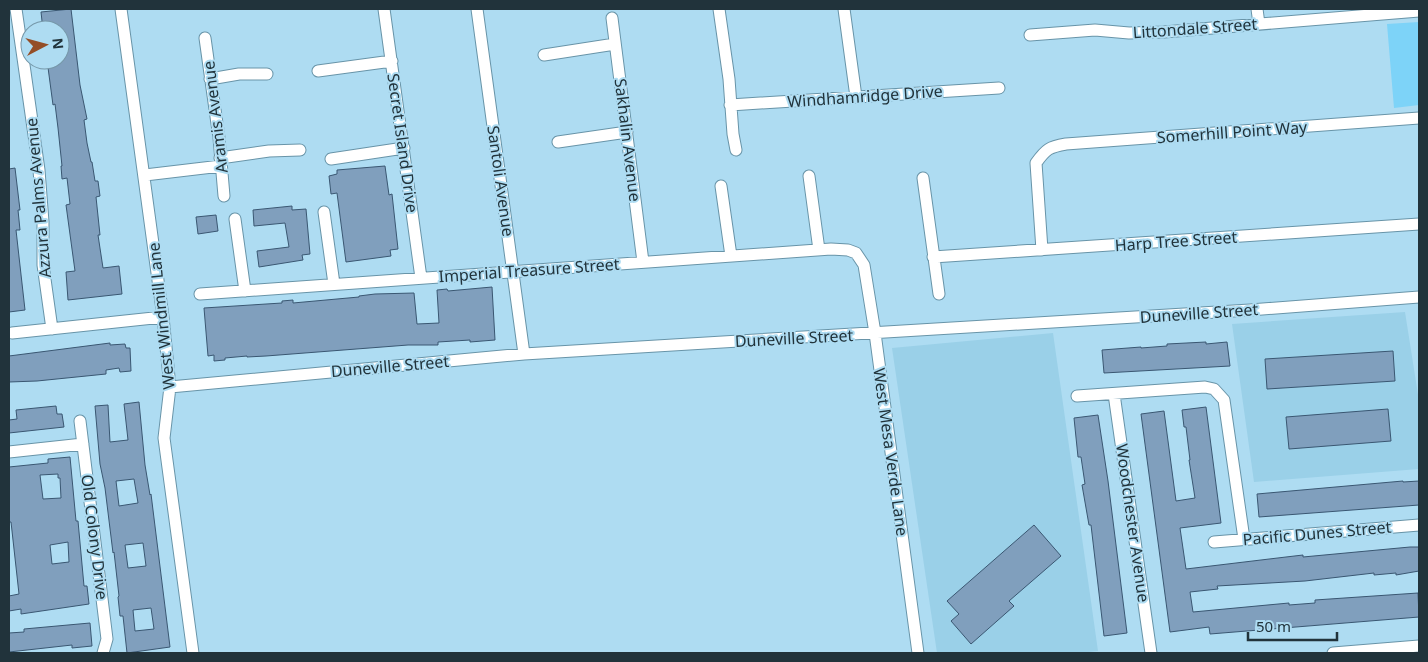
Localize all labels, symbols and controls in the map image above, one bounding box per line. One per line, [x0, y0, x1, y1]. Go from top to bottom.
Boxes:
street label: Littondale Street [1132, 13, 1258, 43]
north arrow [20, 20, 70, 70]
text: N [48, 37, 68, 50]
street label: Aramis Avenue [197, 60, 233, 174]
street label: Secret Island Drive [382, 72, 424, 214]
street label: Sakhalin Avenue [610, 77, 646, 203]
street label: Windhamridge Drive [787, 80, 943, 112]
street label: Somerhill Point Way [1156, 116, 1309, 148]
street label: Azzura Palms Avenue [20, 117, 56, 279]
street label: Santoli Avenue [482, 124, 520, 238]
street label: Harp Tree Street [1114, 226, 1238, 256]
street label: West Windmill Lane [142, 241, 180, 391]
street label: Imperial Treasure Street [438, 253, 620, 287]
street label: Duneville Street [1139, 298, 1259, 328]
street label: Duneville Street [734, 324, 854, 352]
street label: Duneville Street [330, 350, 450, 382]
street label: West Mesa Verde Lane [868, 367, 914, 537]
street label: Woodchester Avenue [1111, 442, 1155, 604]
street label: Old Colony Drive [76, 473, 114, 601]
street label: Pacific Dunes Street [1242, 516, 1392, 550]
scale bar [1248, 610, 1337, 642]
text: 50 m [1256, 616, 1291, 636]

